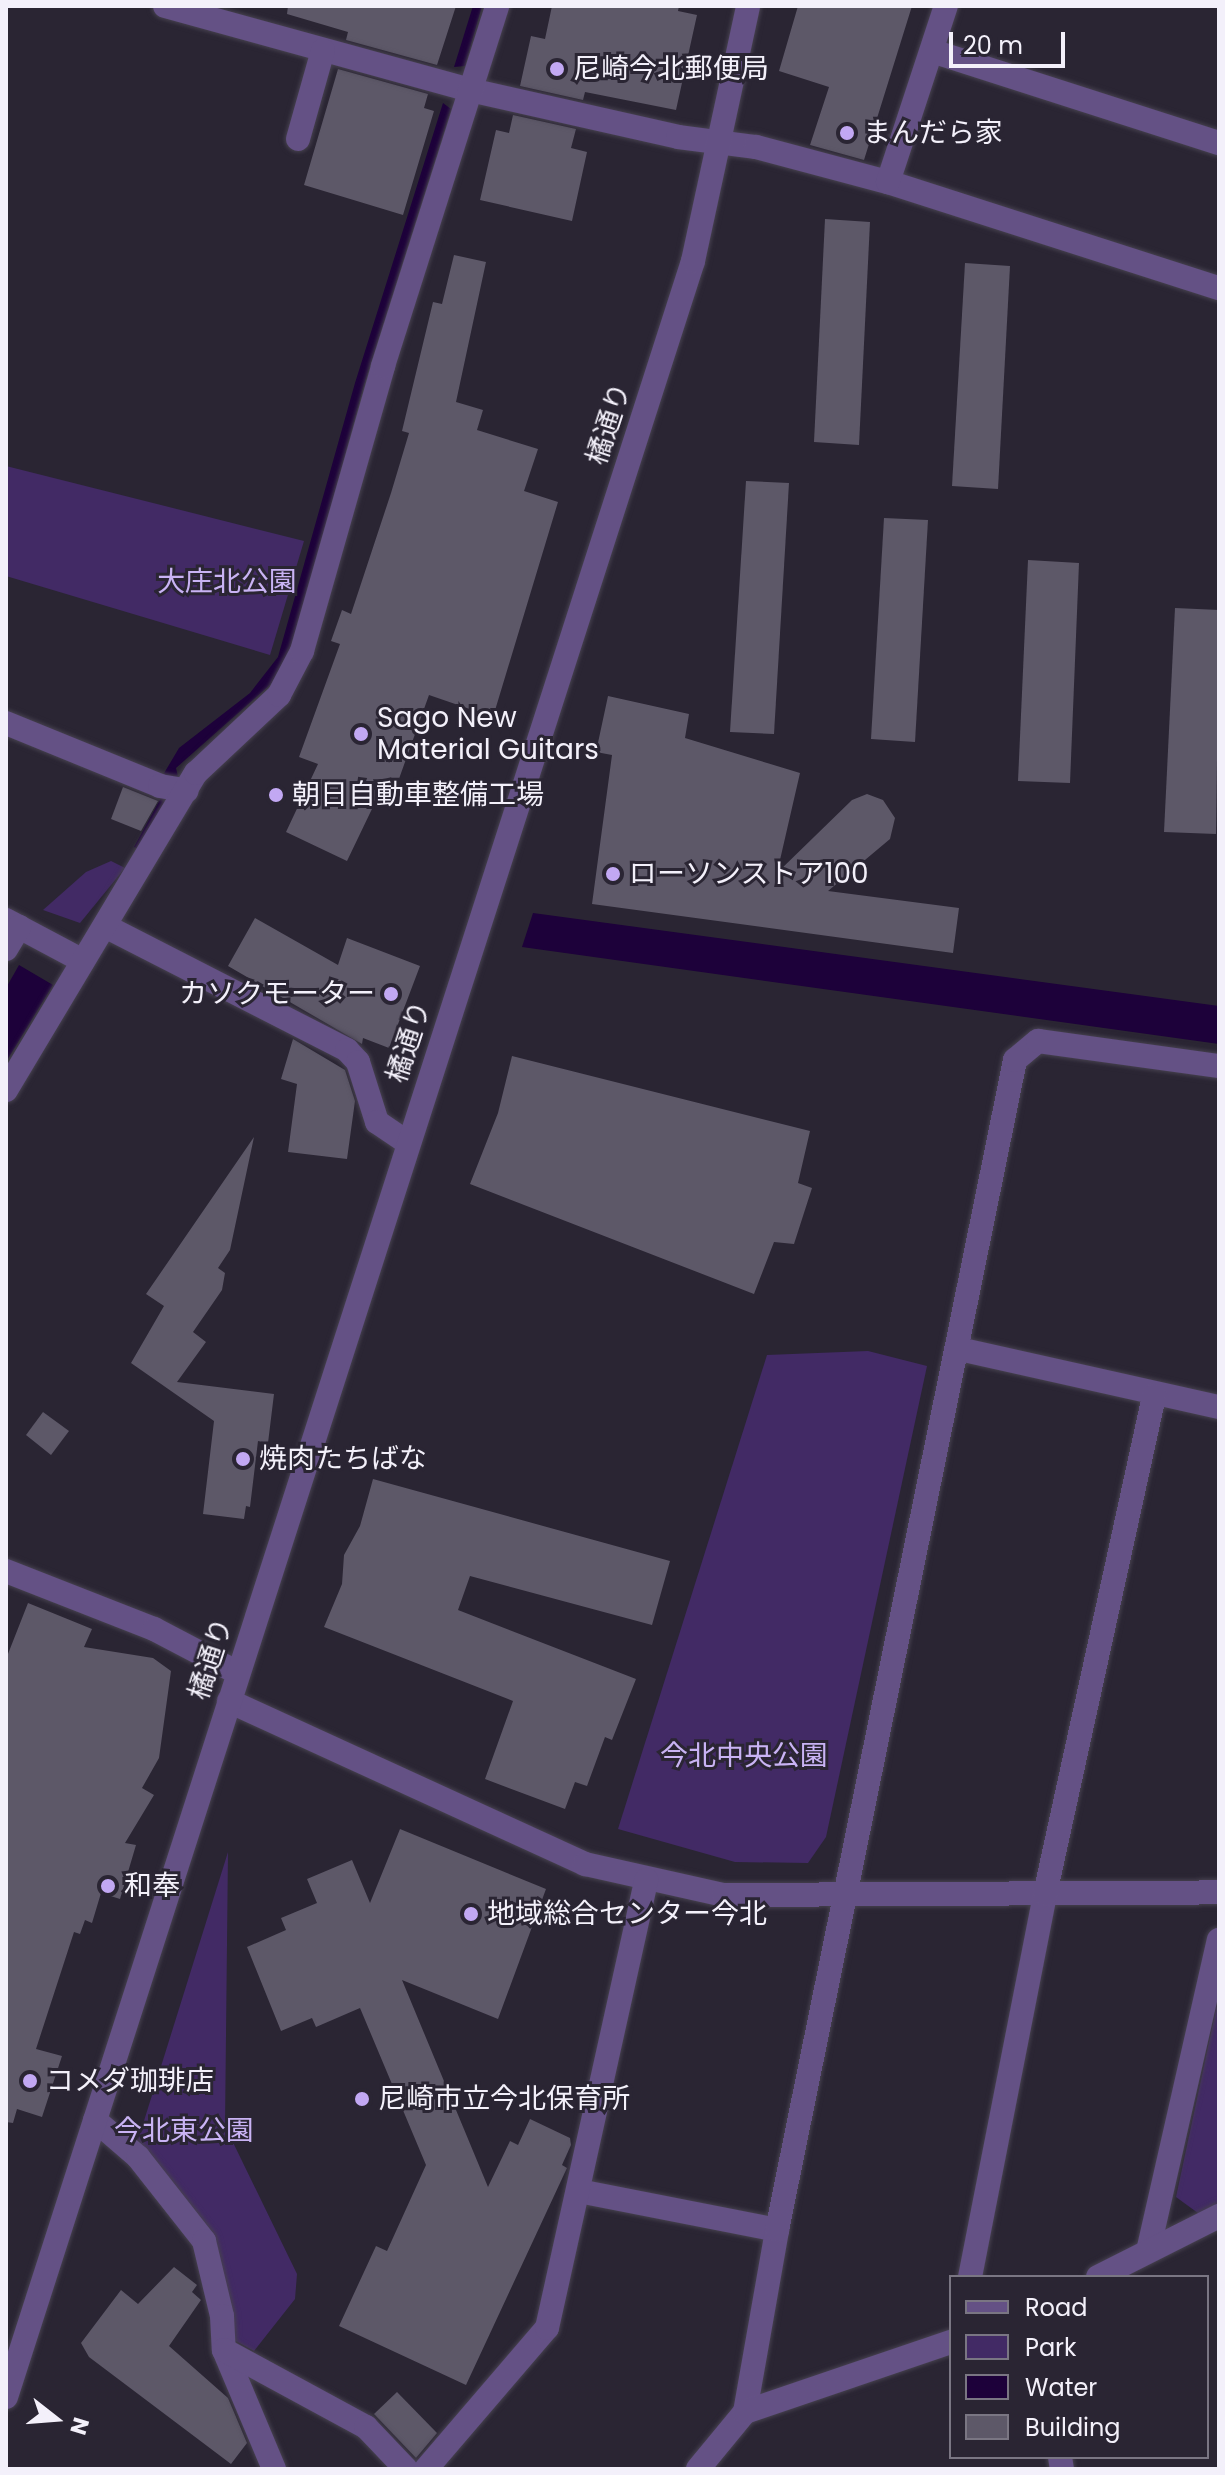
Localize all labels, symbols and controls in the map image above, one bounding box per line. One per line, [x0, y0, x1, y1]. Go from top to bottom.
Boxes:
scale bar [953, 16, 1069, 66]
text: 20 m [963, 29, 1023, 62]
place label: 尼崎今北郵便局 [573, 52, 769, 86]
marker: 尼崎今北郵便局 [548, 60, 566, 78]
place label: まんだら家 [863, 116, 1003, 150]
marker: まんだら家 [838, 124, 856, 142]
street label: 橘通り [580, 379, 638, 469]
park label: 大庄北公園 [157, 565, 297, 599]
place label: Sago New Material Guitars [377, 701, 599, 767]
marker: Sago New Material Guitars [352, 725, 370, 743]
place label: 朝日自動車整備工場 [292, 778, 544, 812]
marker: 朝日自動車整備工場 [267, 786, 285, 804]
place label: ローソンストア100 [629, 857, 869, 891]
marker: ローソンストア100 [604, 865, 622, 883]
place label: カソクモーター [179, 977, 375, 1011]
marker: カソクモーター [382, 985, 400, 1003]
street label: 橘通り [380, 997, 438, 1087]
place label: 焼肉たちばな [259, 1442, 427, 1476]
marker: 焼肉たちばな [234, 1450, 252, 1468]
street label: 橘通り [182, 1614, 240, 1704]
park label: 今北中央公園 [660, 1739, 828, 1773]
place label: 和奉 [124, 1869, 180, 1903]
marker: 和奉 [99, 1877, 117, 1895]
place label: 地域総合センター今北 [487, 1897, 767, 1931]
marker: 地域総合センター今北 [462, 1905, 480, 1923]
place label: コメダ珈琲店 [46, 2064, 214, 2098]
marker: コメダ珈琲店 [21, 2072, 39, 2090]
place label: 尼崎市立今北保育所 [378, 2082, 630, 2116]
marker: 尼崎市立今北保育所 [353, 2090, 371, 2108]
park label: 今北東公園 [114, 2114, 254, 2148]
legend [949, 2275, 1209, 2459]
text: Road [1025, 2291, 1087, 2324]
text: Park [1025, 2331, 1076, 2364]
text: Water [1025, 2371, 1097, 2404]
north arrow [16, 2379, 96, 2459]
text: Building [1025, 2411, 1121, 2444]
text: N [62, 2414, 97, 2439]

